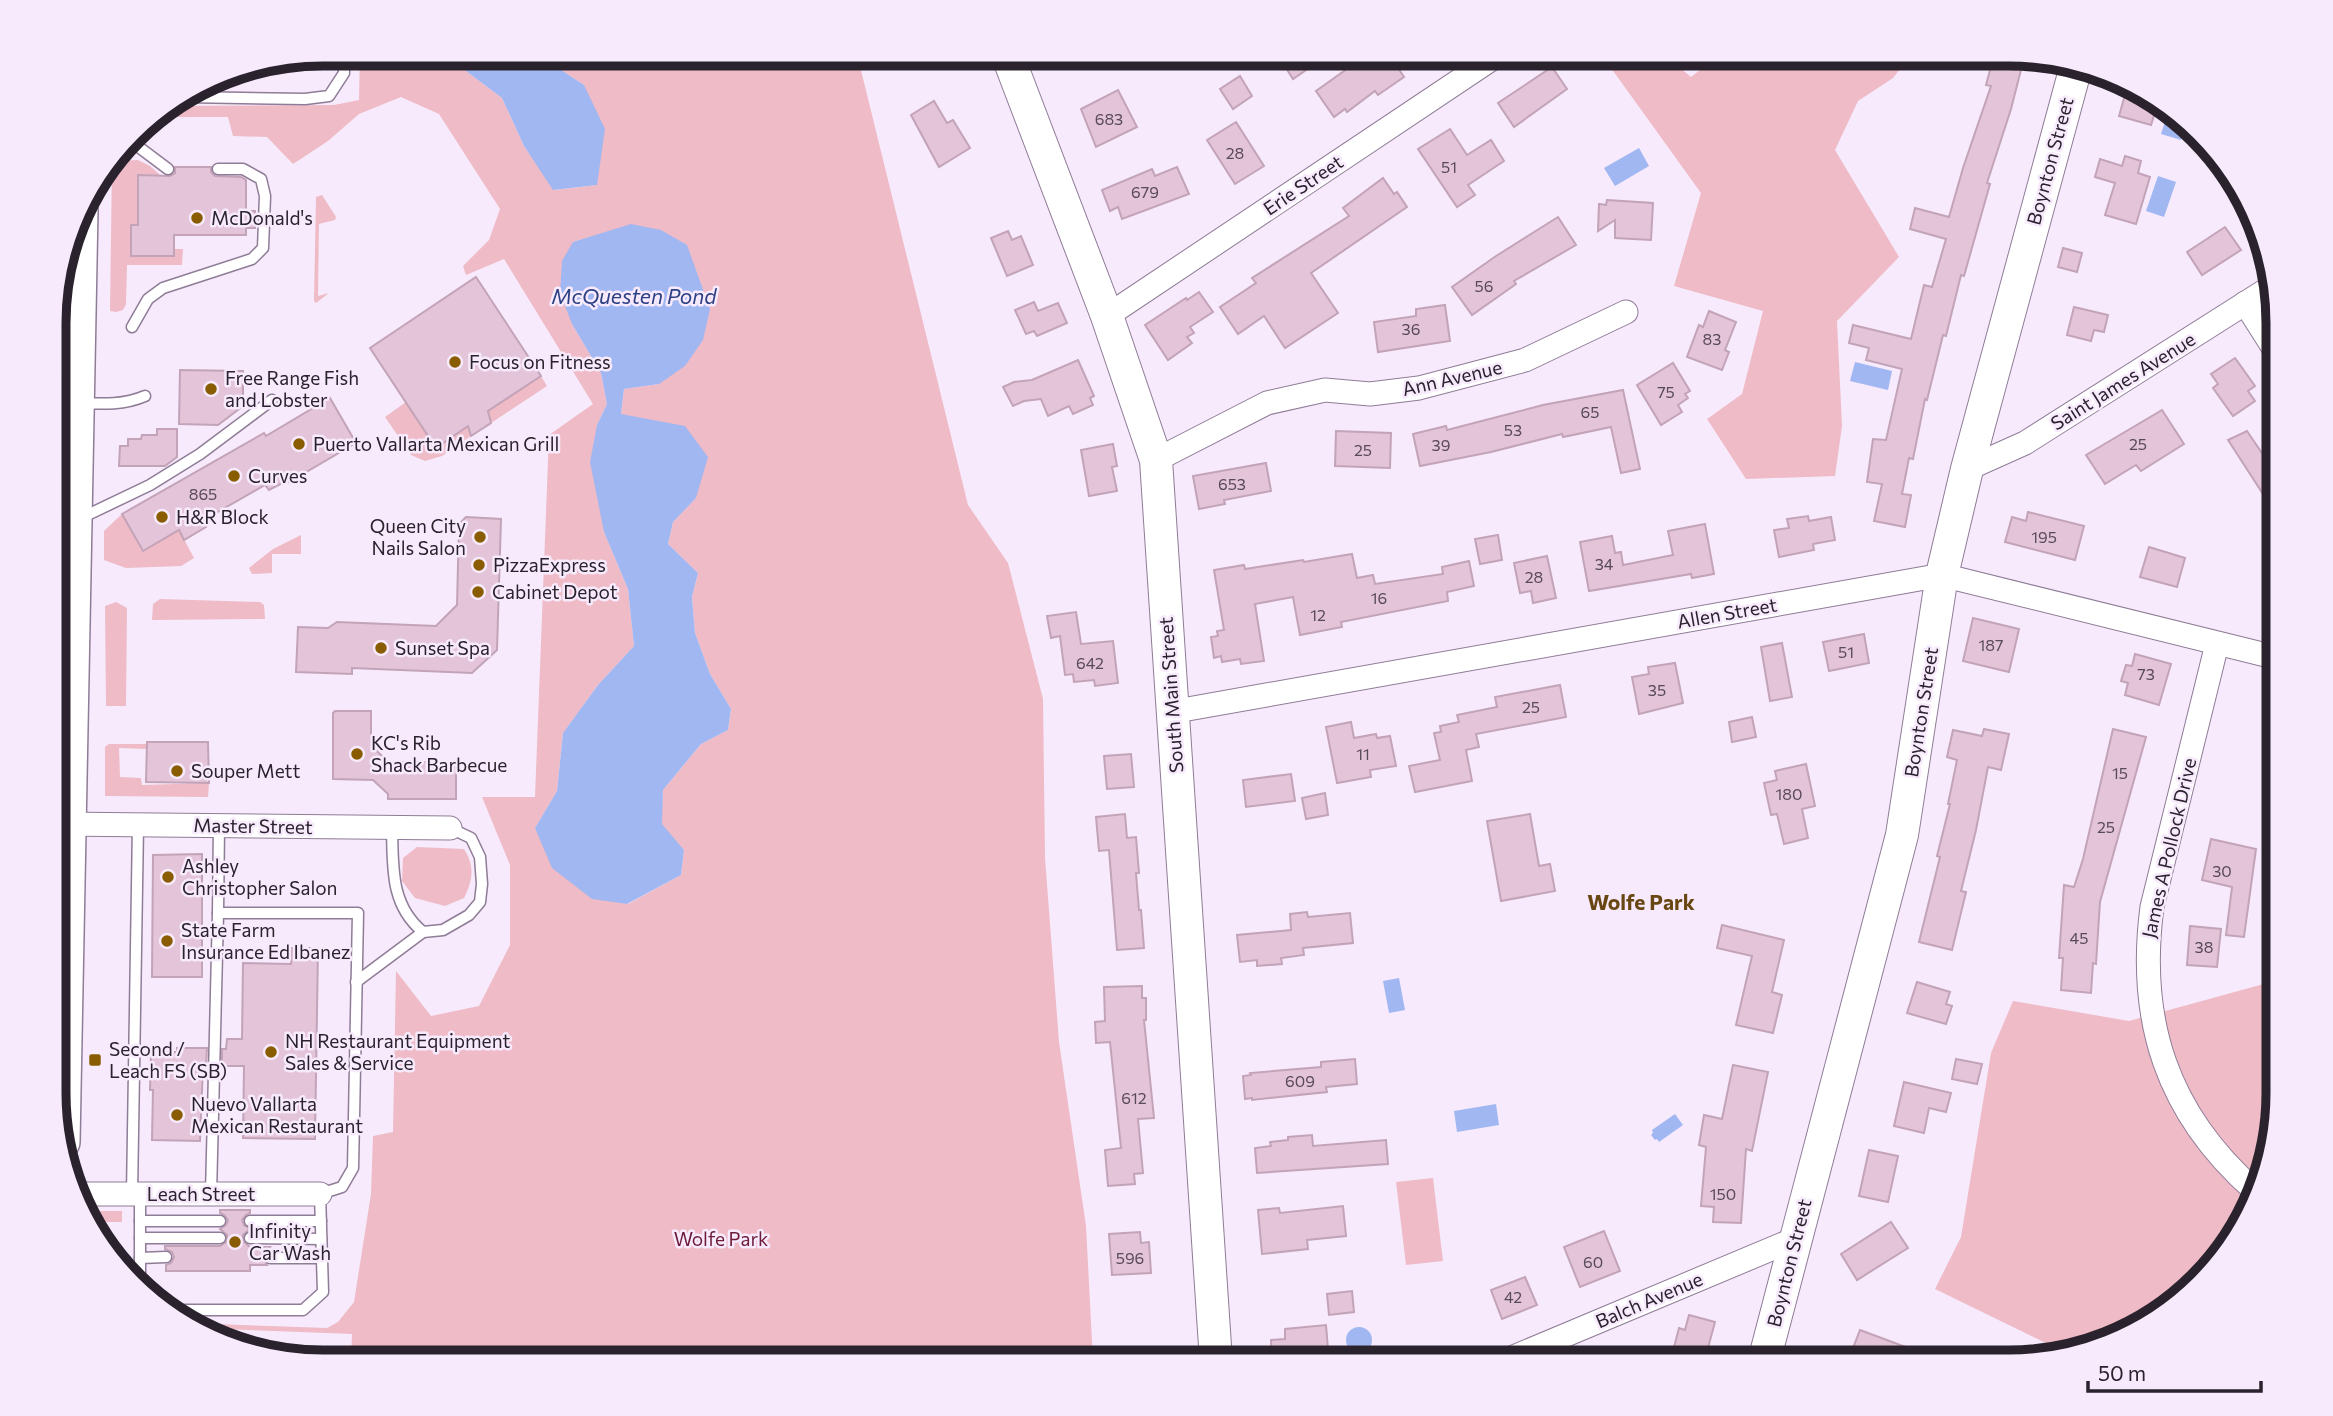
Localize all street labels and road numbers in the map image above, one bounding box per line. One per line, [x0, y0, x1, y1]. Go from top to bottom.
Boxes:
street label: Boynton Street [2021, 94, 2078, 227]
street label: Erie Street [1259, 149, 1347, 220]
street label: Saint James Avenue [2046, 327, 2199, 434]
street label: Ann Avenue [1400, 355, 1504, 400]
street label: Allen Street [1675, 592, 1779, 633]
street label: South Main Street [1154, 616, 1187, 774]
street label: Boynton Street [1899, 645, 1942, 779]
street label: James A Pollock Drive [2137, 756, 2200, 940]
street label: Master Street [193, 813, 313, 838]
street label: Leach Street [147, 1182, 255, 1205]
street label: Boynton Street [1761, 1196, 1816, 1329]
street label: Balch Avenue [1592, 1267, 1706, 1332]

